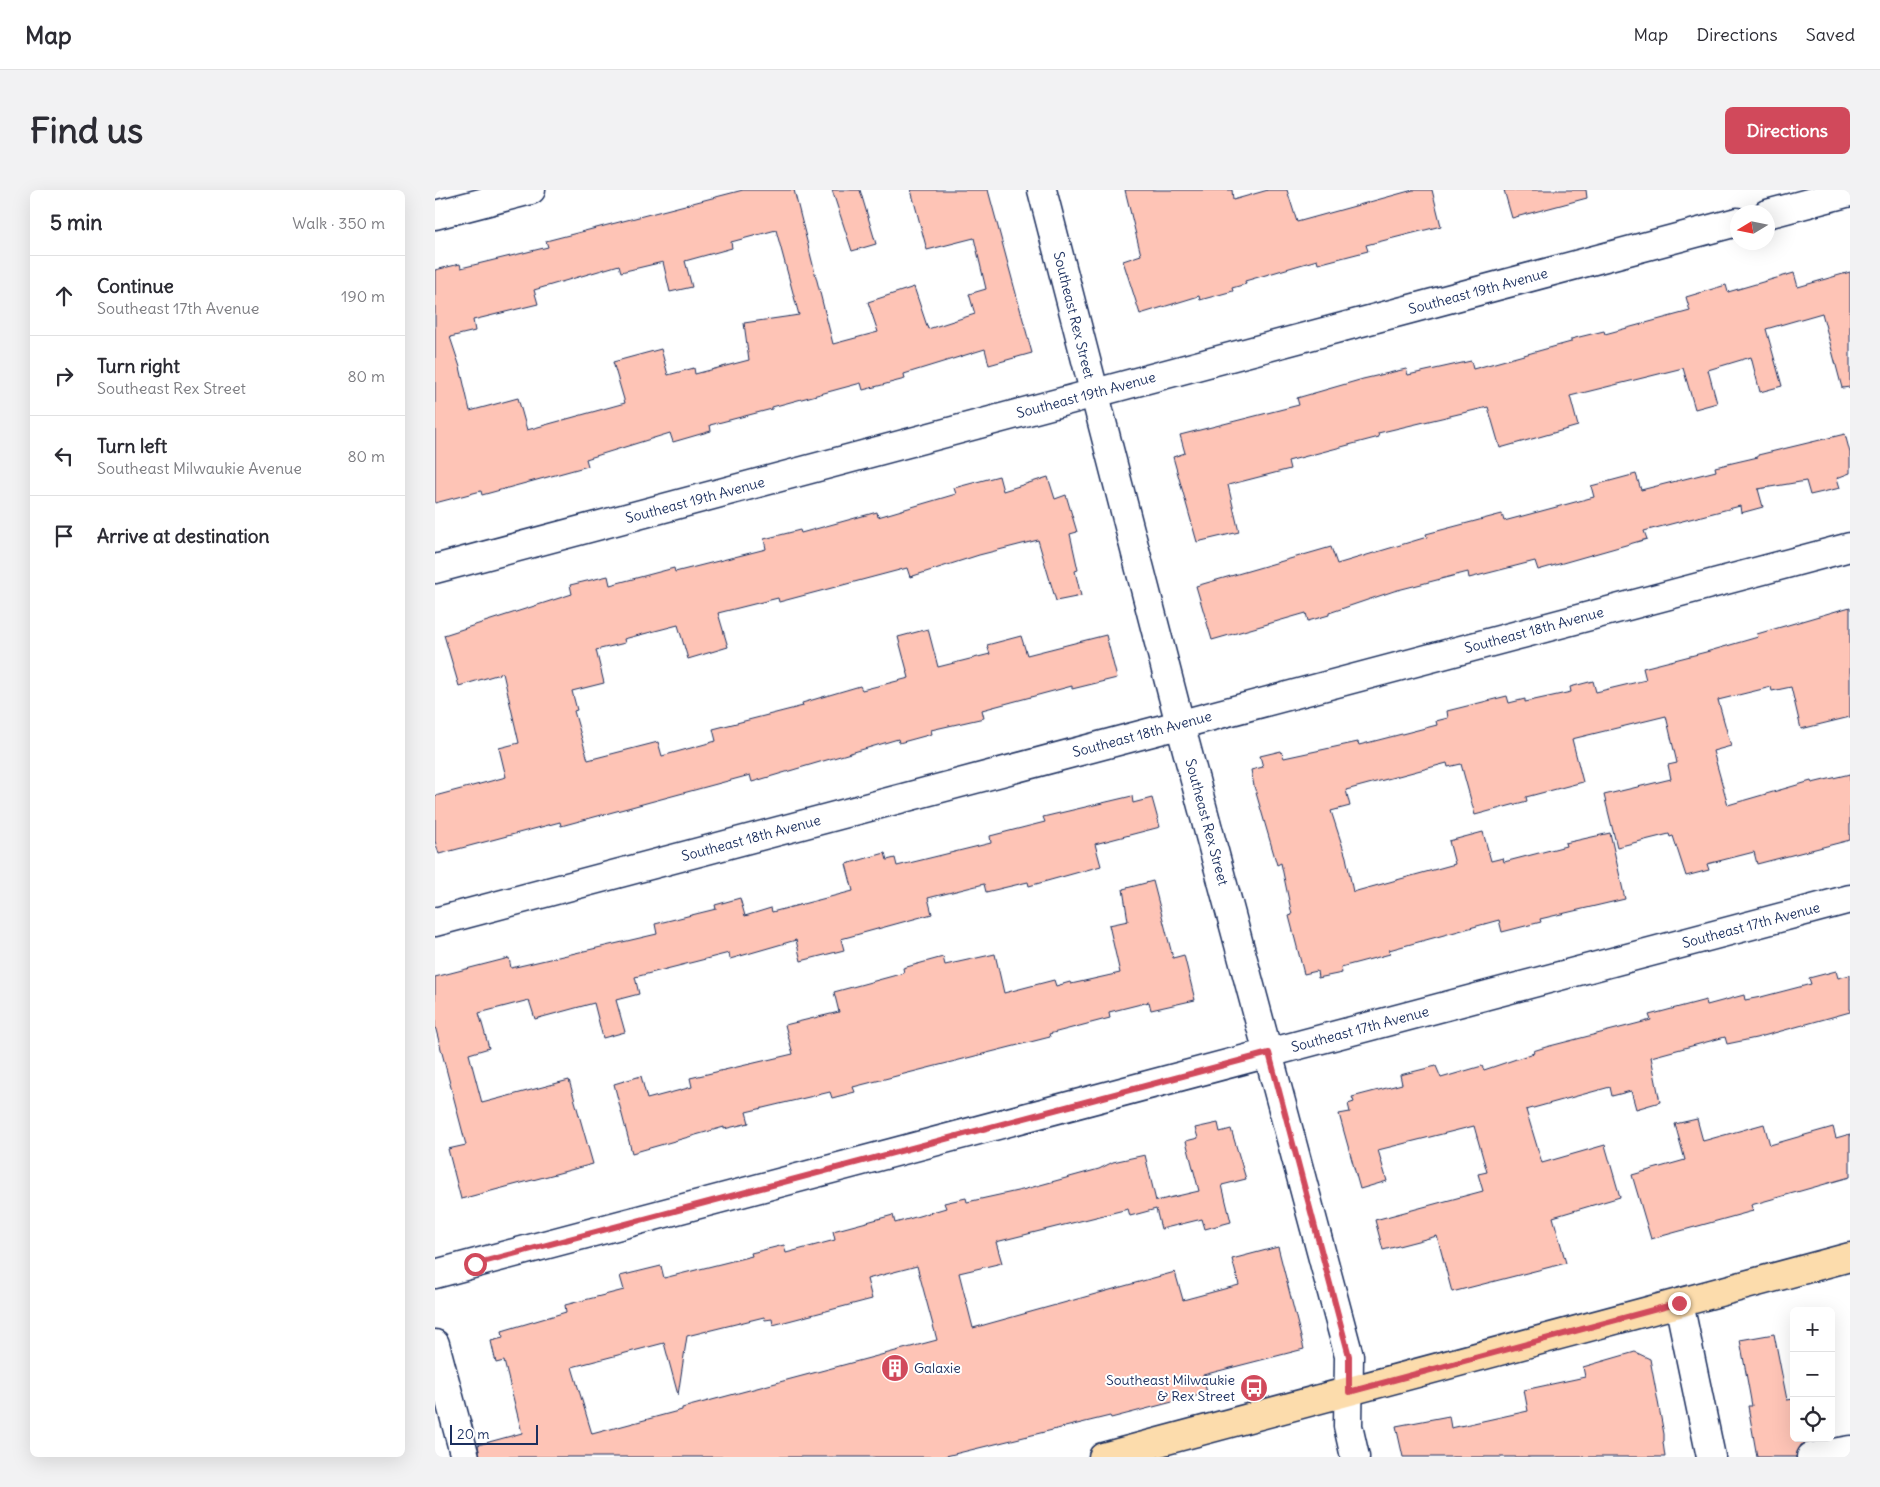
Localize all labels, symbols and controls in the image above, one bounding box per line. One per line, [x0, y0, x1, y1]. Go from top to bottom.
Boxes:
text: Map [25, 20, 72, 50]
text: Map [1633, 23, 1668, 46]
text: Directions [1696, 23, 1778, 46]
text: Saved [1806, 23, 1855, 46]
button: Directions [1725, 107, 1850, 154]
text: Find us [30, 108, 143, 152]
north arrow [1730, 205, 1775, 250]
text: 5 min [50, 209, 102, 236]
text: Walk · 350 m [292, 213, 385, 233]
street label: Southeast Rex Street [1050, 250, 1099, 381]
street label: Southeast 19th Avenue [1406, 264, 1550, 318]
text: Continue [97, 274, 174, 298]
icon: ahead [50, 282, 78, 310]
text: 190 m [341, 286, 385, 306]
text: Southeast 17th Avenue [97, 298, 259, 318]
text: Turn right [97, 354, 180, 378]
icon: right [50, 362, 78, 390]
text: 80 m [347, 366, 385, 386]
street label: Southeast 19th Avenue [1014, 368, 1158, 422]
text: Southeast Rex Street [97, 378, 246, 398]
text: Turn left [97, 434, 167, 458]
icon: left [50, 442, 78, 470]
text: 80 m [347, 446, 385, 466]
text: Southeast Milwaukie Avenue [97, 458, 302, 478]
street label: Southeast 19th Avenue [623, 473, 767, 527]
icon: arrive [50, 522, 78, 550]
text: Arrive at destination [97, 524, 270, 548]
street label: Southeast 18th Avenue [1462, 603, 1606, 657]
street label: Southeast 18th Avenue [1070, 707, 1214, 761]
street label: Southeast Rex Street [1181, 757, 1233, 888]
street label: Southeast 18th Avenue [679, 811, 823, 865]
street label: Southeast 17th Avenue [1680, 898, 1822, 952]
street label: Southeast 17th Avenue [1289, 1002, 1431, 1056]
route start [464, 1253, 487, 1276]
route end [1668, 1292, 1691, 1315]
map controls [1790, 1307, 1835, 1442]
button: + [1790, 1307, 1835, 1352]
button: − [1790, 1352, 1835, 1397]
building icon: Galaxie [880, 1353, 910, 1383]
place label: Galaxie [914, 1359, 961, 1377]
place label: Southeast Milwaukie & Rex Street [1106, 1371, 1235, 1405]
bus stop icon: Southeast Milwaukie & Rex Street [1239, 1373, 1269, 1403]
button: locate [1790, 1397, 1835, 1442]
scale bar [450, 1422, 537, 1445]
text: 20 m [457, 1425, 490, 1443]

